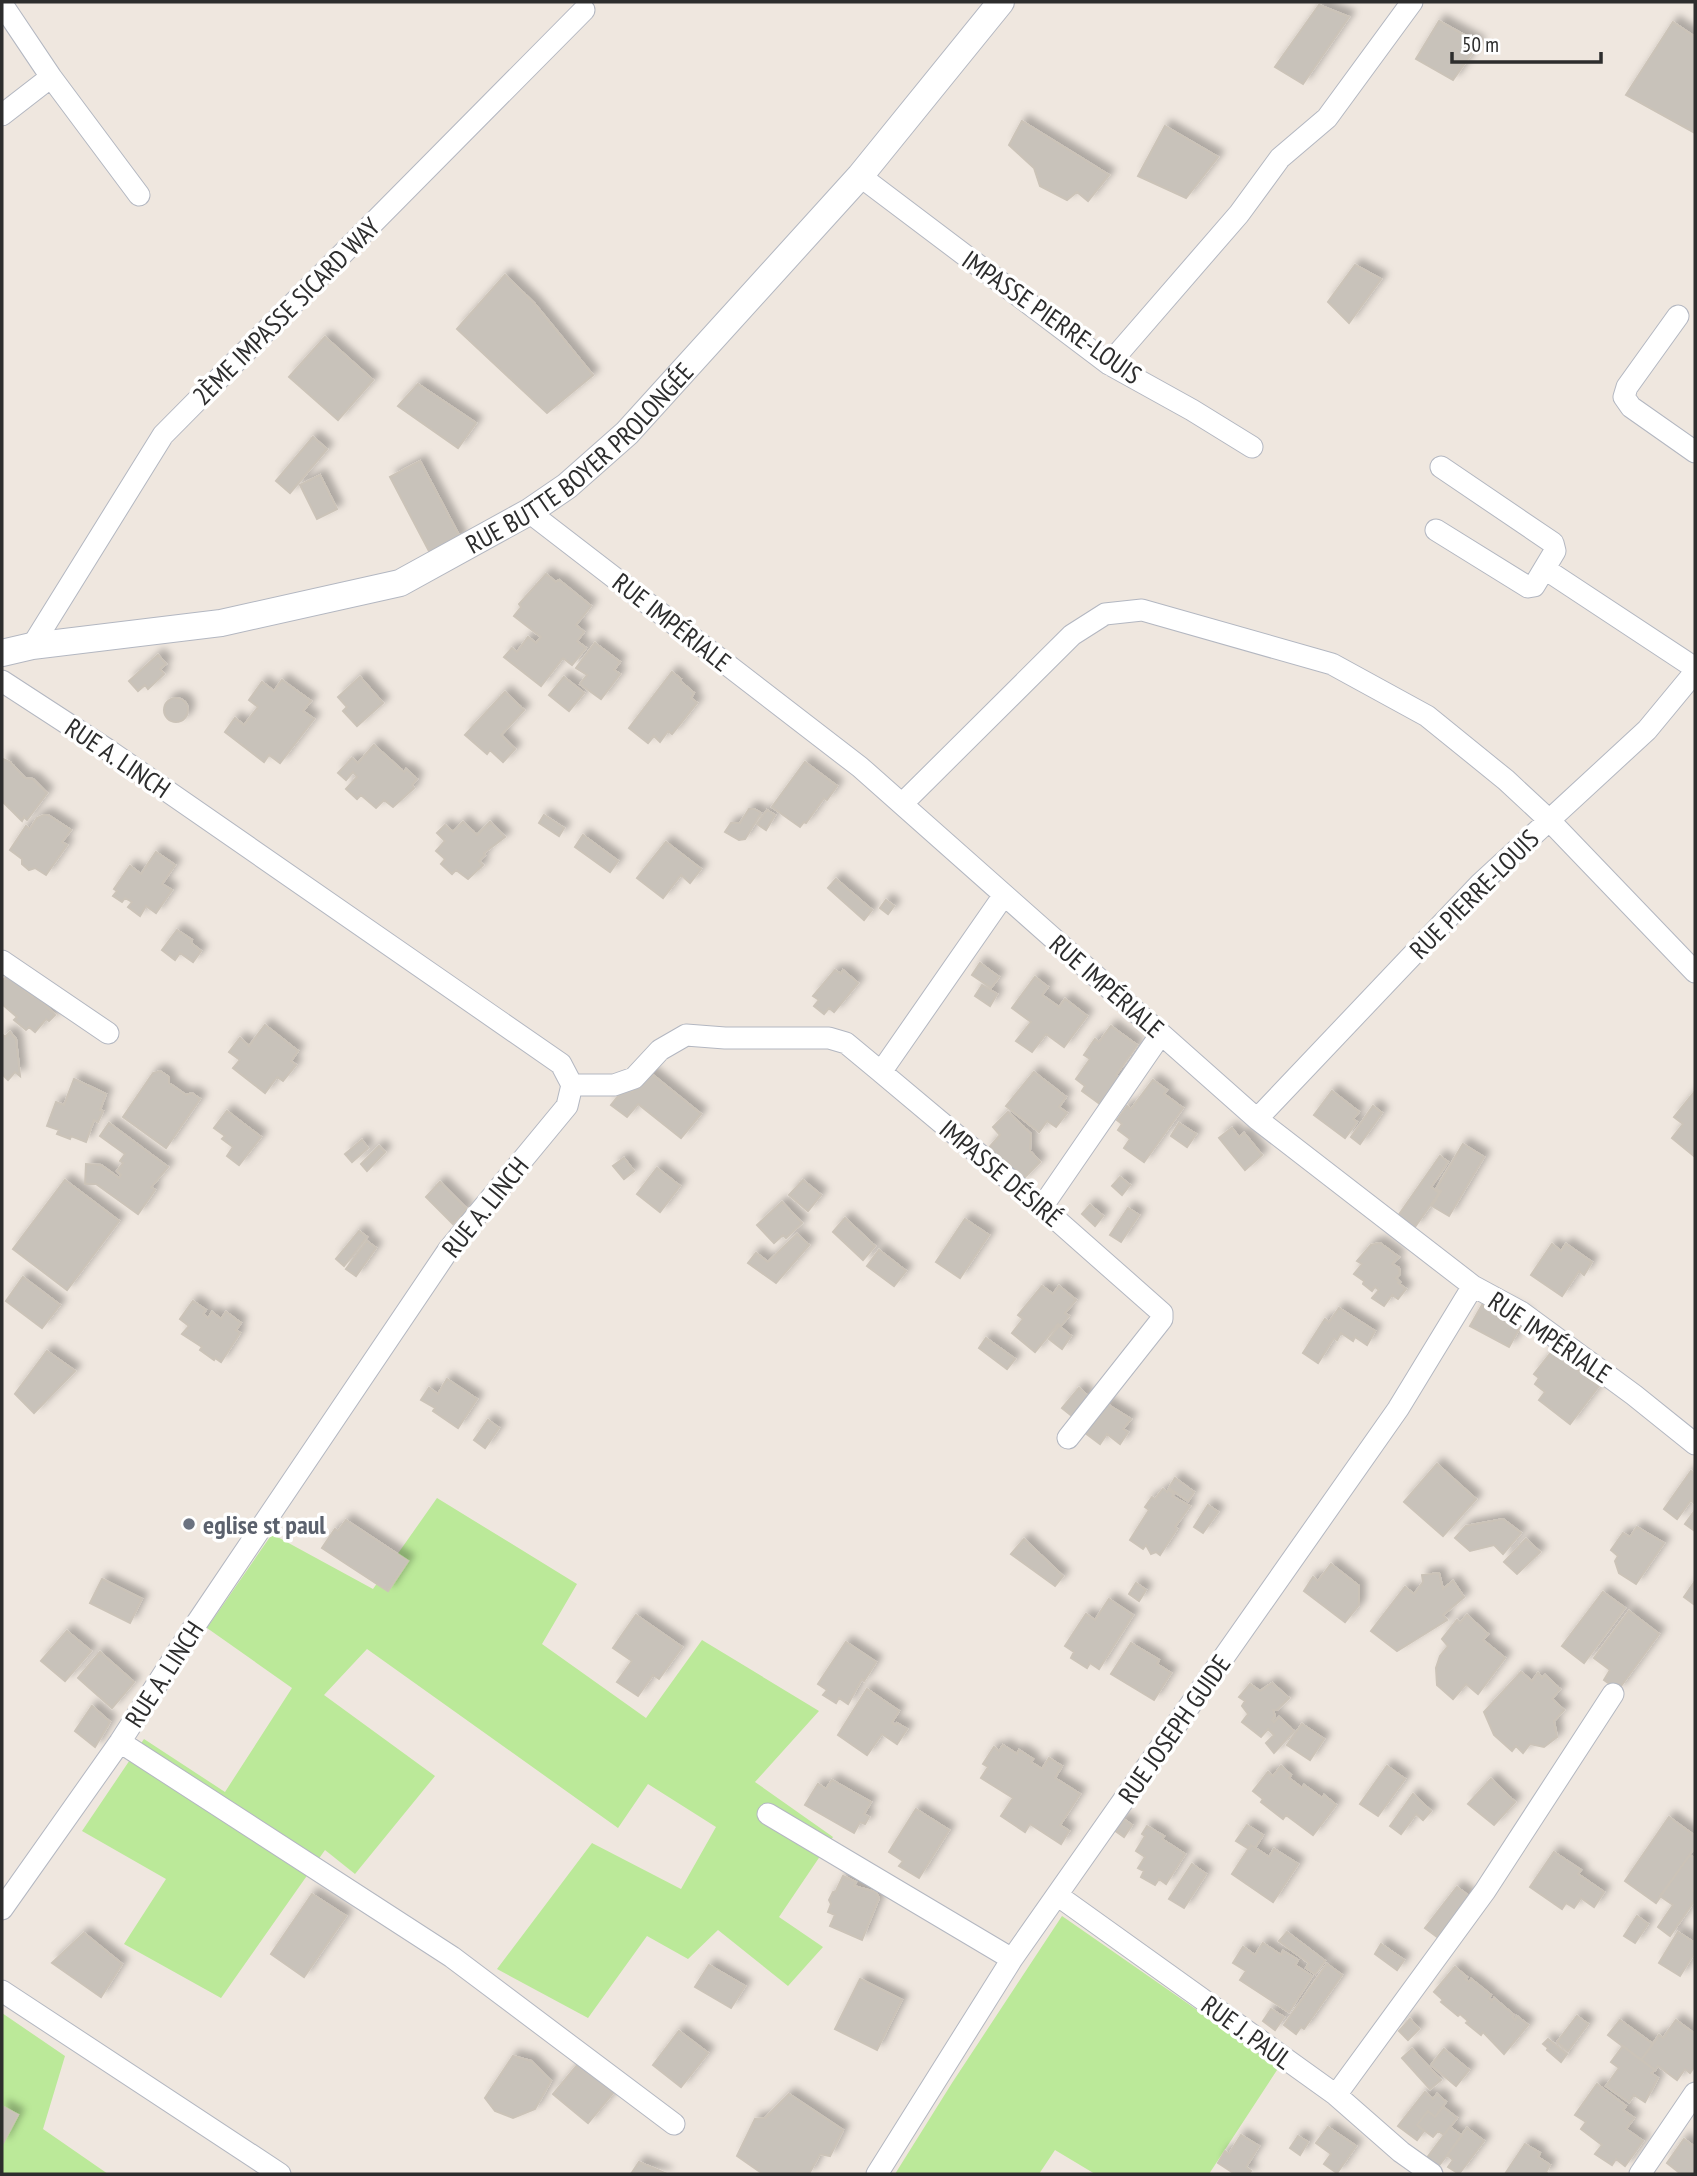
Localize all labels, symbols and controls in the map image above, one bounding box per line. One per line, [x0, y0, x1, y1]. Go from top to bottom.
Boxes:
scale bar [1452, 21, 1601, 65]
text: 50 m [1462, 31, 1499, 58]
street label: 2ÈME IMPASSE SICARD WAY [185, 210, 387, 412]
street label: IMPASSE PIERRE-LOUIS [956, 243, 1148, 391]
street label: RUE BUTTE BOYER PROLONGÉE [460, 355, 700, 560]
street label: RUE IMPÉRIALE [606, 566, 738, 678]
street label: RUE A. LINCH [59, 711, 177, 805]
street label: RUE PIERRE-LOUIS [1402, 822, 1546, 966]
street label: RUE IMPÉRIALE [1043, 927, 1171, 1045]
street label: IMPASSE DÉSIRÉ [933, 1112, 1069, 1234]
street label: RUE A. LINCH [434, 1150, 536, 1264]
street label: RUE IMPÉRIALE [1482, 1284, 1618, 1390]
place label: eglise st paul [203, 1508, 326, 1541]
marker: eglise st paul [181, 1516, 197, 1532]
street label: RUE A. LINCH [118, 1615, 210, 1733]
street label: RUE JOSEPH GUIDE [1111, 1648, 1237, 1810]
street label: RUE J. PAUL [1195, 1988, 1299, 2076]

